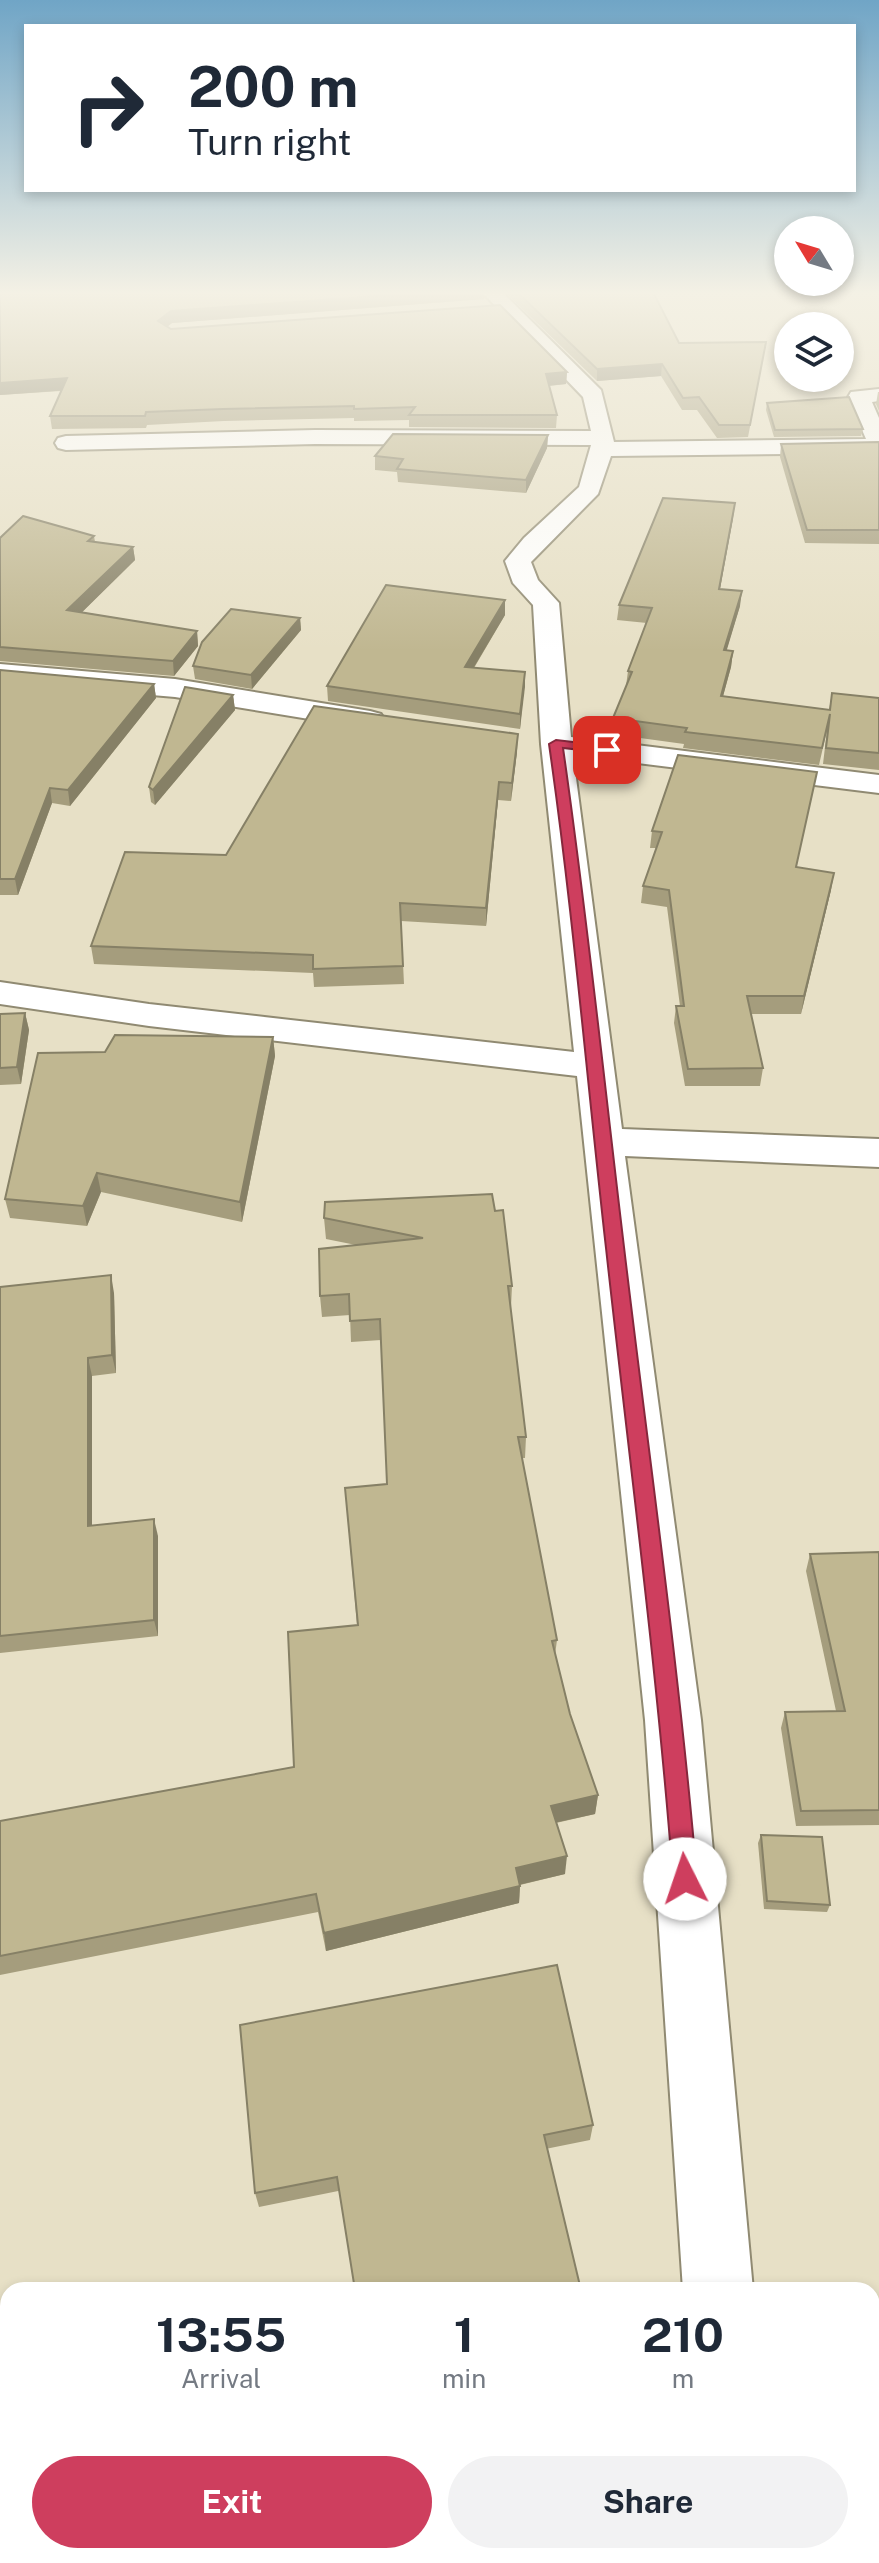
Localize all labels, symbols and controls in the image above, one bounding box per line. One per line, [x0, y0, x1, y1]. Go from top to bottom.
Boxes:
text: 200 m [188, 54, 358, 120]
icon: right [56, 56, 160, 160]
text: Turn right [188, 121, 351, 163]
north arrow [774, 216, 854, 296]
map controls [774, 216, 854, 392]
button: layers [774, 312, 854, 392]
pin [573, 716, 641, 784]
icon: arrive [585, 728, 629, 772]
position arrow [643, 1837, 727, 1921]
text: 13:55 [156, 2306, 286, 2363]
text: 1 [454, 2306, 474, 2363]
text: 210 [642, 2306, 724, 2363]
text: Arrival [181, 2363, 261, 2394]
text: min [442, 2363, 486, 2394]
text: m [672, 2363, 694, 2394]
button: Exit [32, 2456, 432, 2548]
button: Share [448, 2456, 848, 2548]

